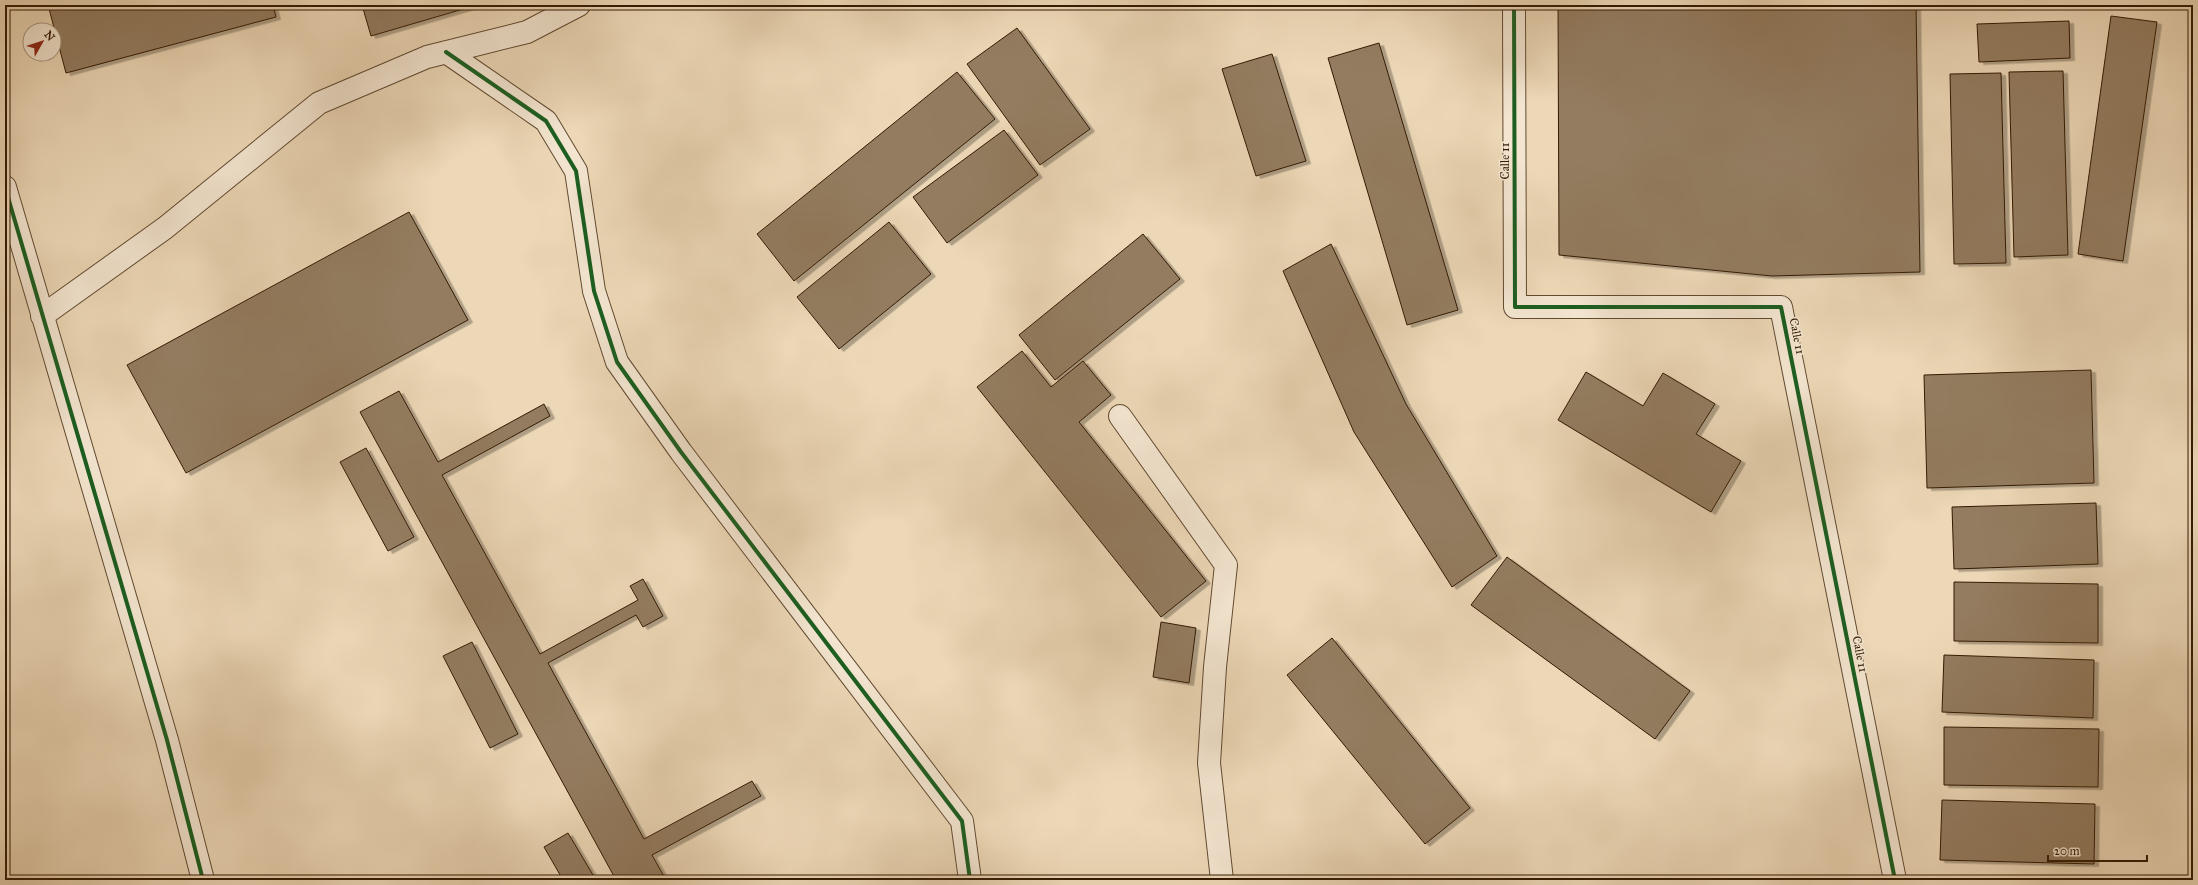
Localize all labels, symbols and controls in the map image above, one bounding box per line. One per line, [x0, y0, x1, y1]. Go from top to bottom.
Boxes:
north arrow [22, 22, 62, 62]
text: N [41, 28, 58, 44]
street label: Calle 11 [1498, 142, 1512, 179]
street label: Calle 11 [1787, 317, 1807, 356]
street label: Calle 11 [1850, 635, 1870, 674]
scale bar [2048, 837, 2147, 863]
text: 20 m [2054, 844, 2080, 858]

